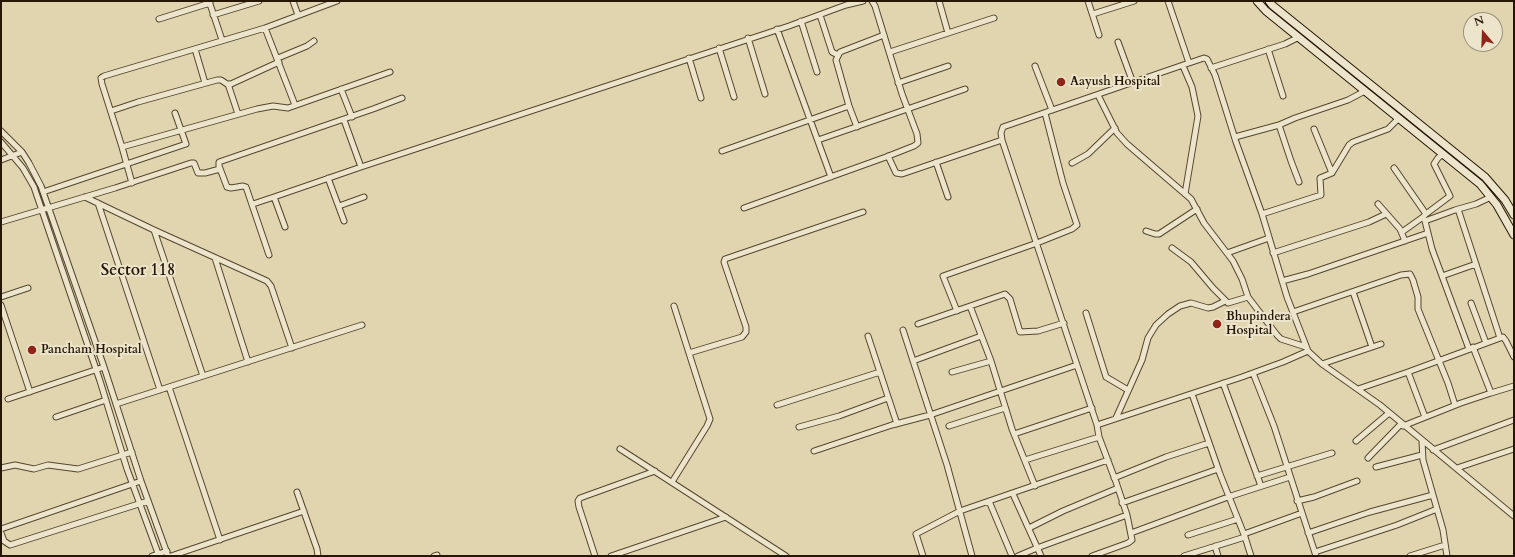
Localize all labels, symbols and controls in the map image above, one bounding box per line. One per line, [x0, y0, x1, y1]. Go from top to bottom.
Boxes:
north arrow [1463, 12, 1503, 52]
text: N [1472, 12, 1486, 30]
place label: Aayush Hospital [1070, 75, 1160, 89]
marker: Aayush Hospital [1055, 76, 1067, 88]
district label: Sector 118 [101, 261, 175, 281]
place label: Bhupindera Hospital [1226, 310, 1291, 338]
marker: Bhupindera Hospital [1211, 318, 1223, 330]
place label: Pancham Hospital [41, 343, 142, 357]
marker: Pancham Hospital [26, 344, 38, 356]

